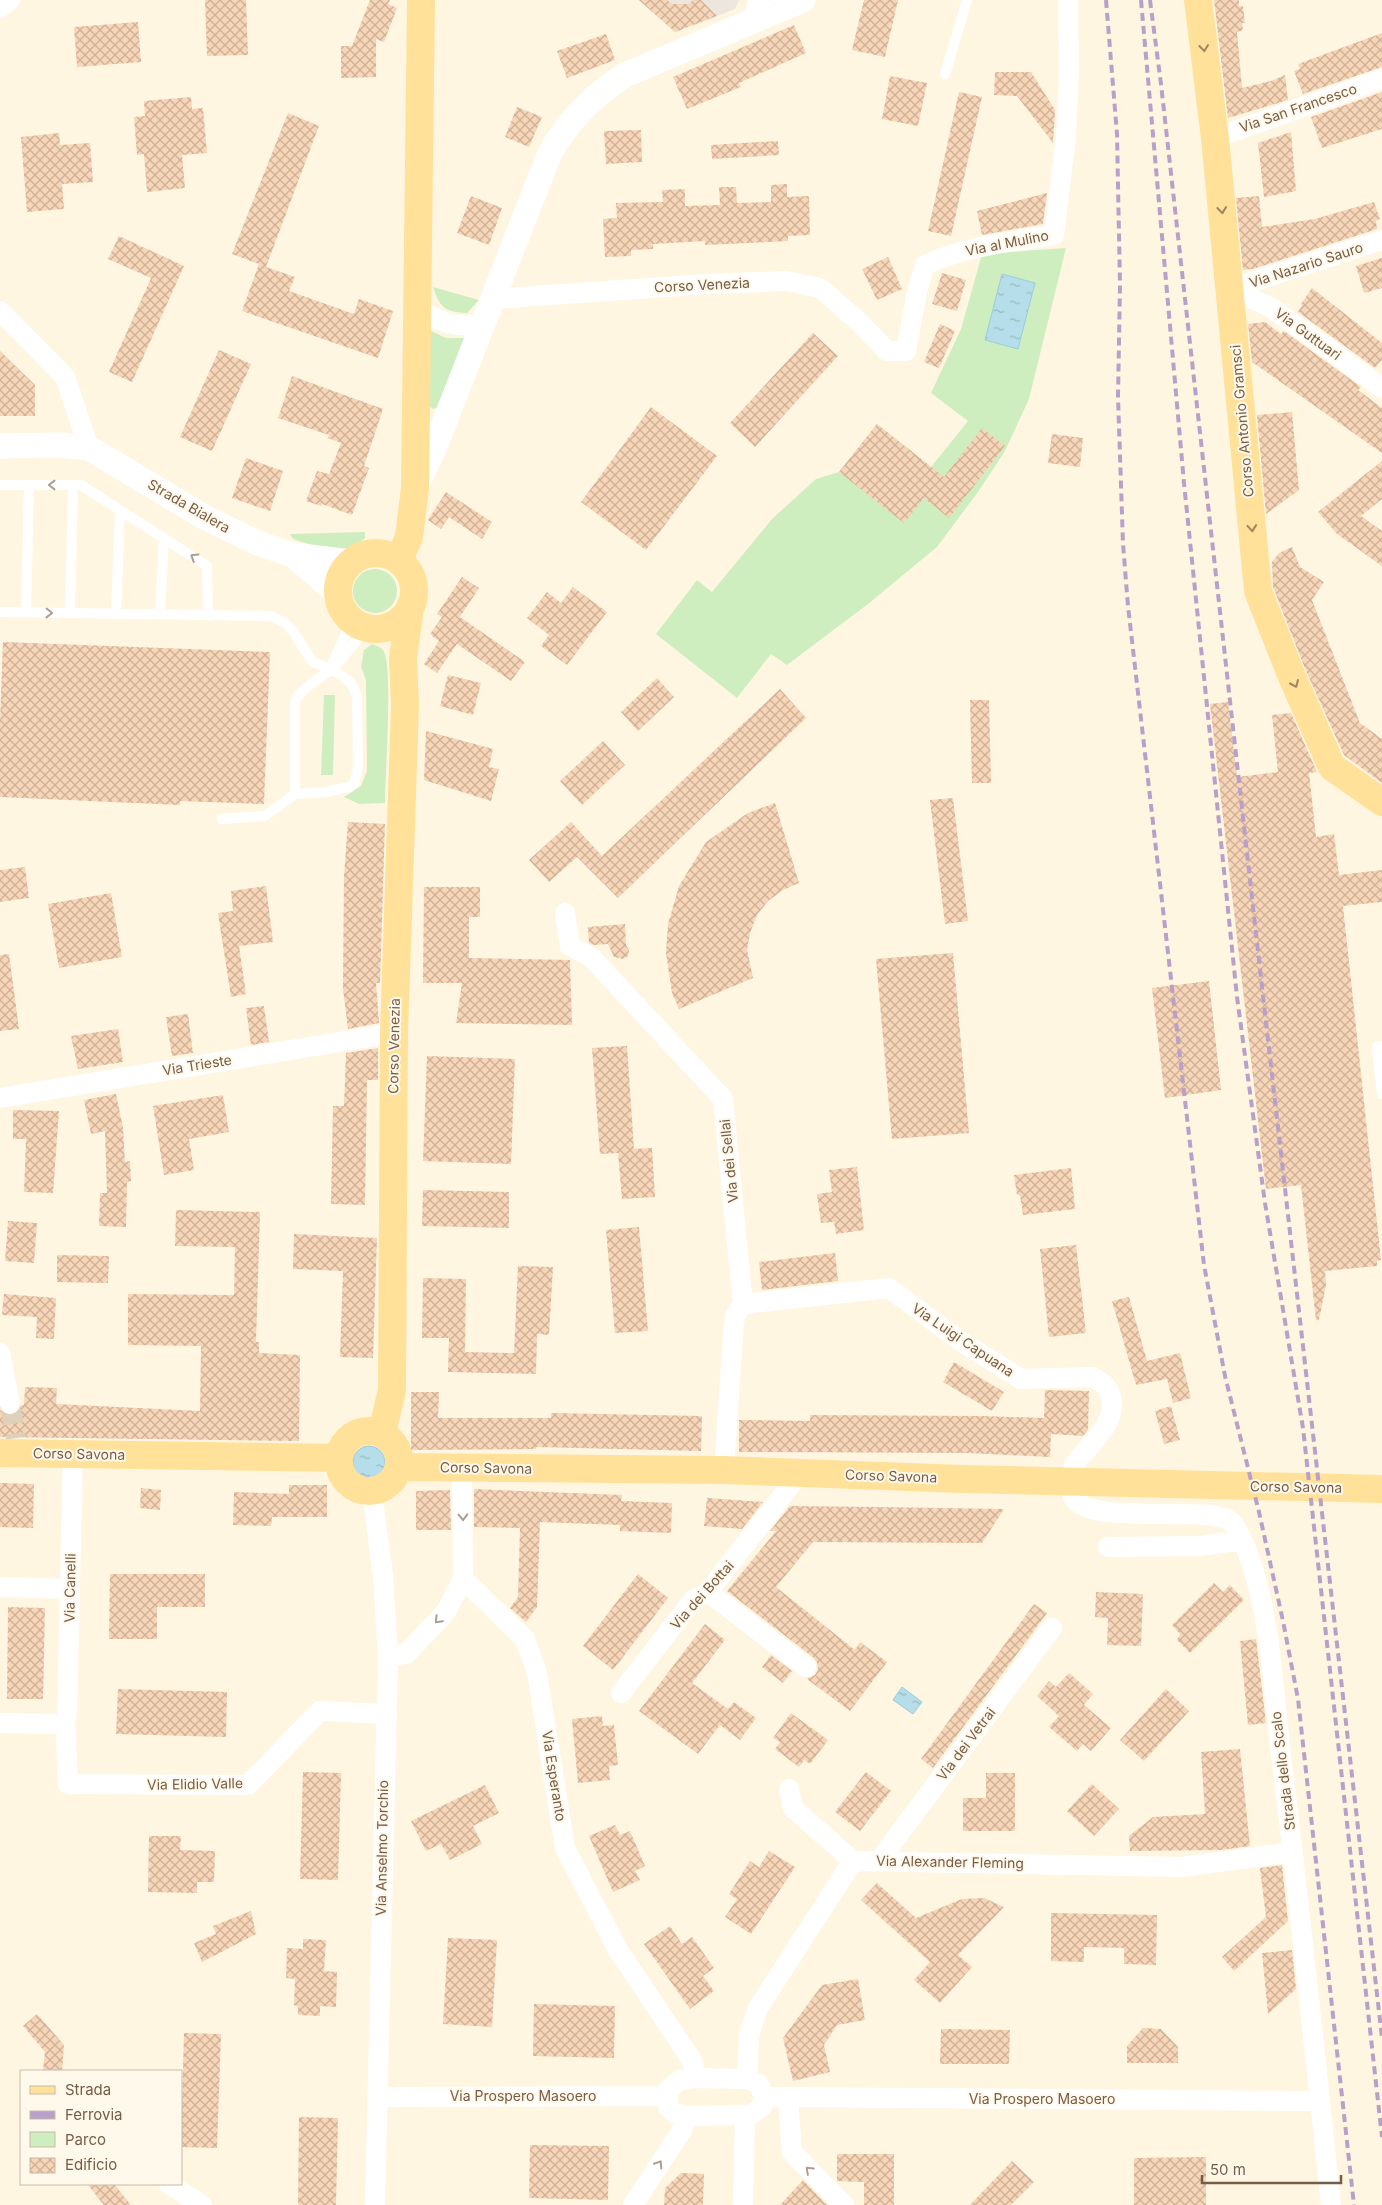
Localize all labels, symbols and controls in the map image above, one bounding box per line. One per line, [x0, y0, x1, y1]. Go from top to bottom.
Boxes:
one-way arrow [1198, 45, 1209, 53]
street label: Via San Francesco [1237, 79, 1359, 136]
one-way arrow [1216, 206, 1227, 214]
street label: Via al Mulino [964, 226, 1050, 259]
street label: Via Nazario Sauro [1247, 238, 1365, 291]
street label: Corso Venezia [654, 274, 750, 295]
street label: Via Guttuari [1272, 304, 1345, 363]
street label: Corso Antonio Gramsci [1226, 344, 1257, 498]
street label: Strada Bialera [145, 475, 233, 536]
one-way arrow [48, 480, 56, 490]
one-way arrow [1246, 525, 1257, 533]
one-way arrow [190, 554, 199, 563]
one-way arrow [45, 608, 53, 618]
one-way arrow [1289, 679, 1299, 688]
street label: Corso Venezia [384, 998, 403, 1094]
street label: Via Trieste [161, 1051, 233, 1078]
street label: Via dei Sellai [716, 1118, 741, 1204]
street label: Via Luigi Capuana [909, 1299, 1017, 1380]
street label: Corso Savona [33, 1444, 125, 1463]
street label: Corso Savona [440, 1458, 532, 1477]
street label: Corso Savona [845, 1465, 937, 1486]
street label: Corso Savona [1250, 1477, 1342, 1496]
one-way arrow [458, 1513, 468, 1521]
street label: Via Canelli [60, 1553, 79, 1623]
street label: Via dei Bottai [666, 1557, 737, 1633]
one-way arrow [435, 1615, 444, 1624]
street label: Via dei Vetrai [933, 1704, 999, 1784]
street label: Strada dello Scalo [1267, 1711, 1298, 1831]
street label: Via Esperanto [539, 1729, 570, 1823]
street label: Via Elidio Valle [147, 1774, 243, 1793]
street label: Via Anselmo Torchio [372, 1780, 391, 1916]
street label: Via Alexander Fleming [876, 1852, 1024, 1871]
legend [20, 2070, 182, 2185]
text: Strada [65, 2080, 111, 2099]
street label: Via Prospero Masoero [450, 2087, 596, 2104]
street label: Via Prospero Masoero [969, 2090, 1115, 2107]
text: Ferrovia [65, 2105, 122, 2124]
text: Parco [65, 2130, 106, 2149]
scale bar [1202, 2152, 1341, 2184]
text: Edificio [65, 2155, 117, 2174]
one-way arrow [653, 2160, 663, 2169]
text: 50 m [1210, 2160, 1246, 2179]
one-way arrow [806, 2167, 815, 2176]

